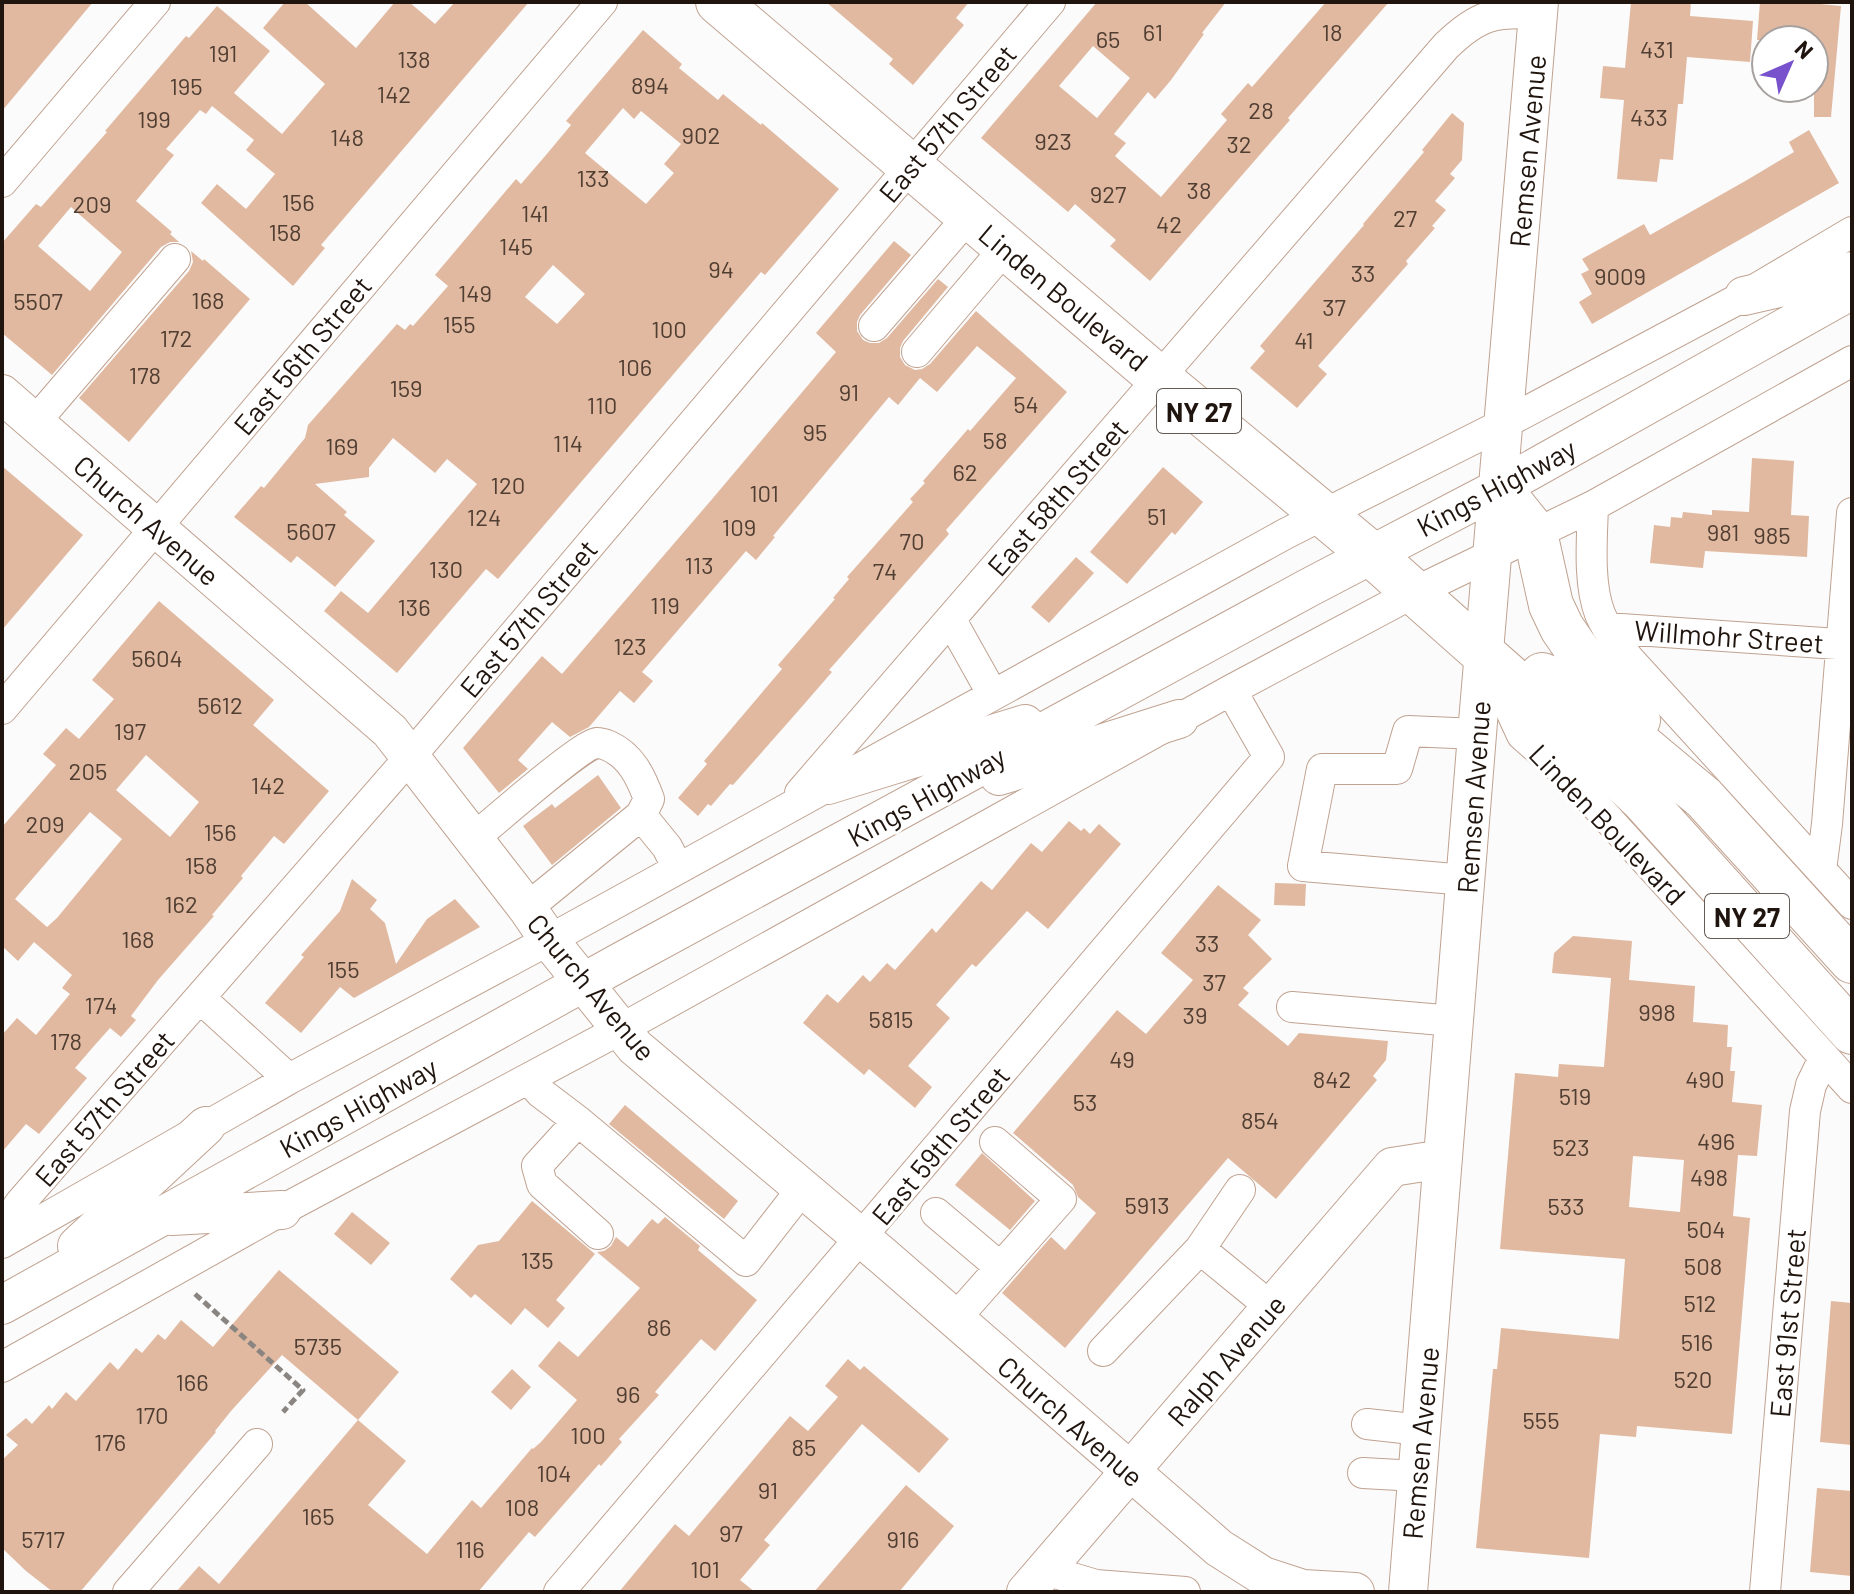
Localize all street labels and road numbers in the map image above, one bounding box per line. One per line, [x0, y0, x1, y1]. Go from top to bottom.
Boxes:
street label: East 57th Street [871, 37, 1023, 209]
street label: Remsen Avenue [1502, 53, 1552, 249]
street label: Linden Boulevard [973, 216, 1155, 378]
street label: East 56th Street [226, 269, 378, 441]
road number: NY 27 [1157, 389, 1241, 433]
street label: East 58th Street [980, 412, 1134, 582]
street label: Kings Highway [1411, 431, 1581, 543]
street label: Church Avenue [67, 448, 227, 592]
street label: East 57th Street [452, 532, 604, 704]
street label: Willmohr Street [1633, 612, 1825, 660]
street label: Remsen Avenue [1449, 699, 1497, 895]
street label: Linden Boulevard [1523, 737, 1693, 911]
street label: Kings Highway [841, 739, 1011, 853]
road number: NY 27 [1705, 894, 1789, 938]
street label: Church Avenue [521, 907, 663, 1067]
street label: East 57th Street [27, 1023, 181, 1193]
street label: Kings Highway [273, 1050, 443, 1164]
street label: East 59th Street [864, 1059, 1016, 1231]
street label: East 91st Street [1762, 1227, 1812, 1419]
street label: Ralph Avenue [1160, 1287, 1292, 1433]
street label: Remsen Avenue [1395, 1345, 1445, 1541]
street label: Church Avenue [991, 1349, 1151, 1493]

